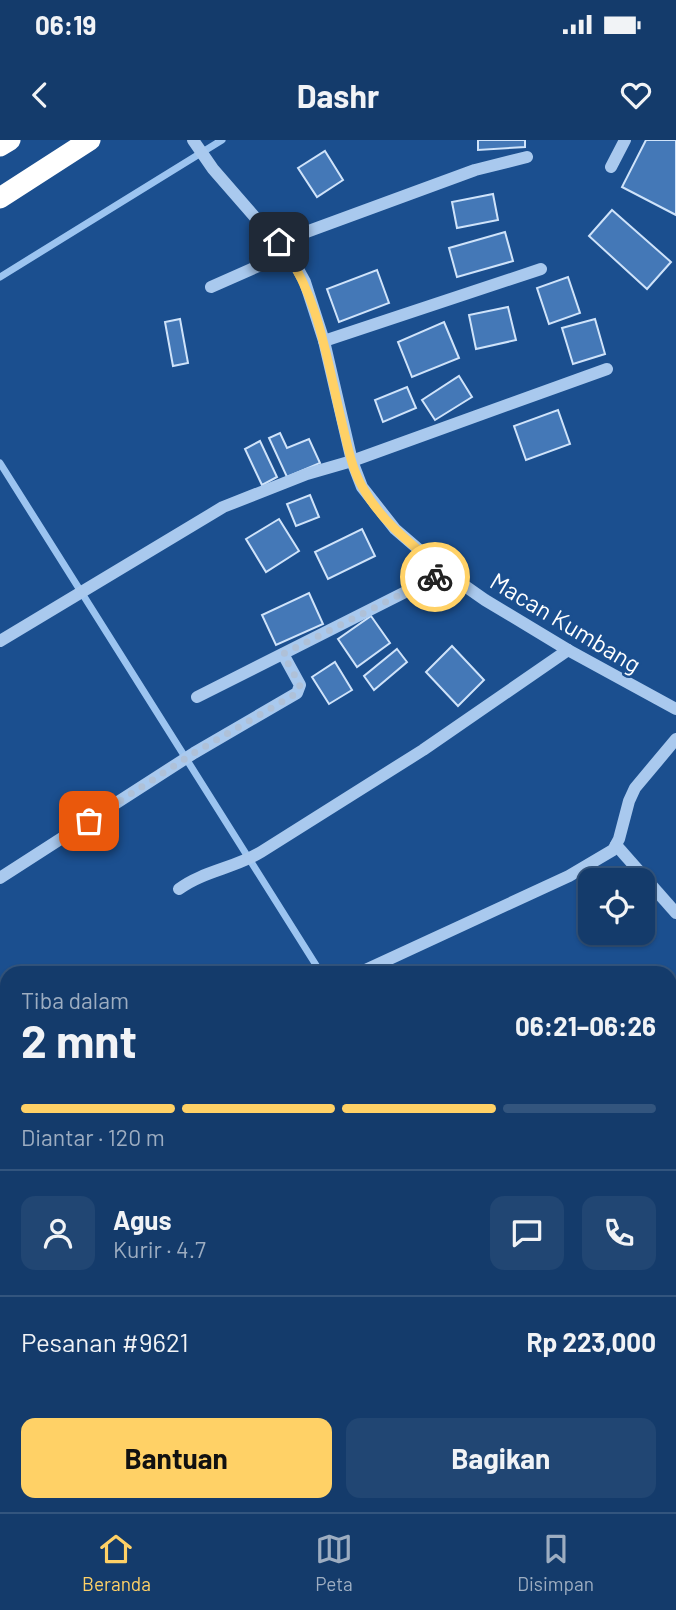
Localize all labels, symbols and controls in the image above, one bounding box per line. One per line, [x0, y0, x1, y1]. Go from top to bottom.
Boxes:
text: 06:19 [35, 9, 96, 40]
icon: back [21, 76, 59, 114]
text: Dashr [297, 76, 379, 114]
icon: heart [617, 76, 655, 114]
pin [249, 212, 309, 272]
icon: home [260, 223, 298, 261]
courier [400, 542, 470, 612]
icon: bike [416, 558, 454, 596]
street label: Macan Kumbang [485, 566, 647, 678]
pin [59, 791, 119, 851]
icon: bag [70, 802, 108, 840]
map controls [578, 868, 655, 945]
button: locate [578, 868, 655, 945]
text: Tiba dalam [21, 986, 129, 1014]
text: 06:21–06:26 [515, 1010, 656, 1041]
text: 2 mnt [21, 1012, 137, 1067]
text: Diantar · 120 m [21, 1123, 165, 1151]
button: person [21, 1196, 95, 1270]
button: chat [490, 1196, 564, 1270]
button: phone [582, 1196, 656, 1270]
text: Agus [113, 1204, 172, 1235]
text: Kurir · 4.7 [113, 1235, 206, 1263]
text: Pesanan #9621 [21, 1326, 189, 1357]
text: Rp 223,000 [527, 1326, 656, 1357]
button: Bantuan [21, 1418, 332, 1498]
button: Bagikan [346, 1418, 656, 1498]
tab: Beranda [82, 1530, 151, 1595]
tab: Peta [315, 1530, 353, 1595]
tab: Disimpan [517, 1530, 594, 1595]

